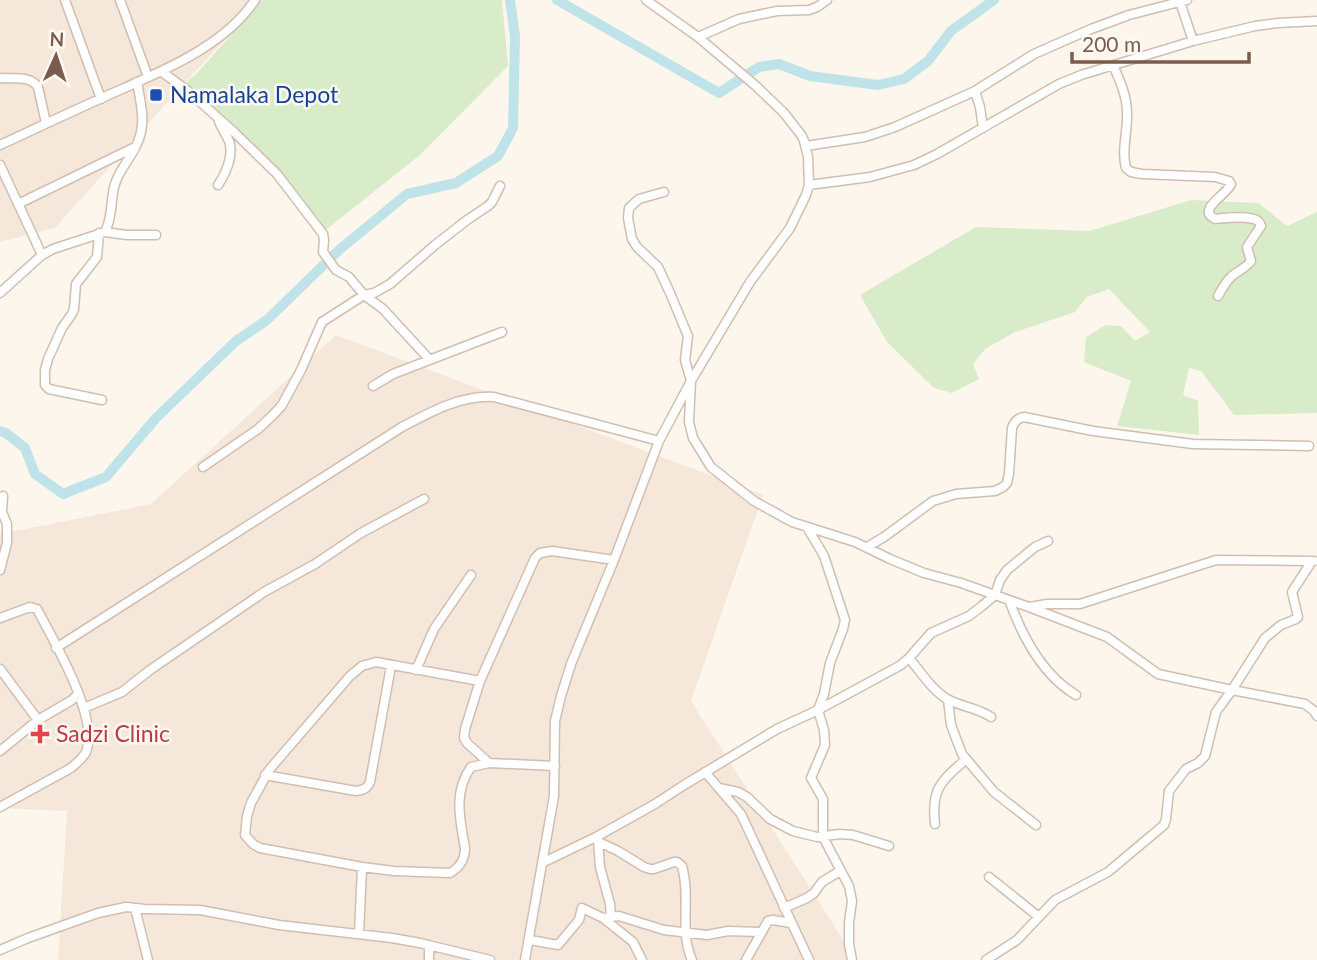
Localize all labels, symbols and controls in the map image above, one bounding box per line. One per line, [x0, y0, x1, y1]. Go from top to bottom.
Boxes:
north arrow [21, 21, 91, 91]
scale bar [1072, 21, 1249, 65]
text: N [49, 27, 65, 50]
text: 200 m [1082, 31, 1141, 56]
place label: Namalaka Depot [170, 80, 339, 108]
marker: Namalaka Depot [148, 87, 164, 103]
place label: Sadzi Clinic [56, 719, 170, 747]
marker: Sadzi Clinic [30, 724, 50, 744]

